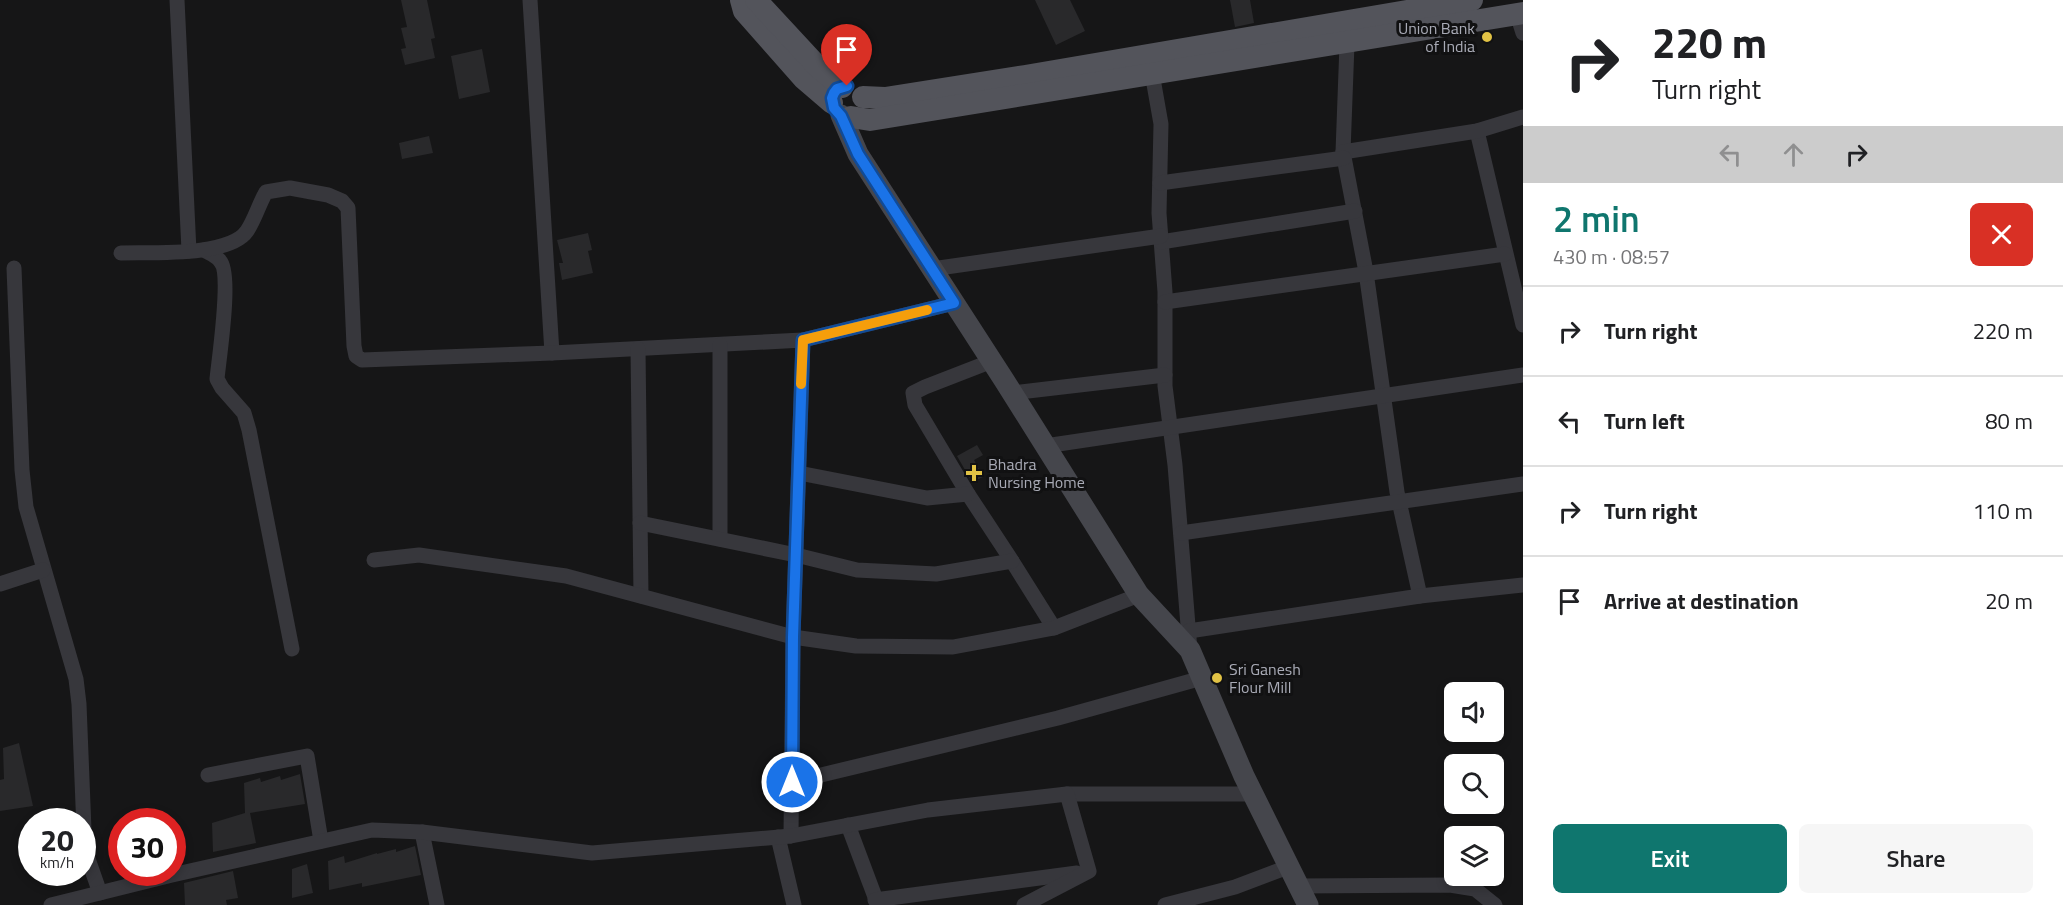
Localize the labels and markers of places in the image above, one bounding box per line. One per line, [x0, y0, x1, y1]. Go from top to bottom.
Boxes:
place label: Union Bank of India [1398, 16, 1475, 58]
pin [821, 24, 872, 86]
marker: Union Bank of India [1480, 30, 1494, 44]
place label: Bhadra Nursing Home [988, 452, 1085, 494]
marker: Bhadra Nursing Home [965, 464, 983, 482]
place label: Sri Ganesh Flour Mill [1229, 657, 1301, 699]
marker: Sri Ganesh Flour Mill [1210, 671, 1224, 685]

